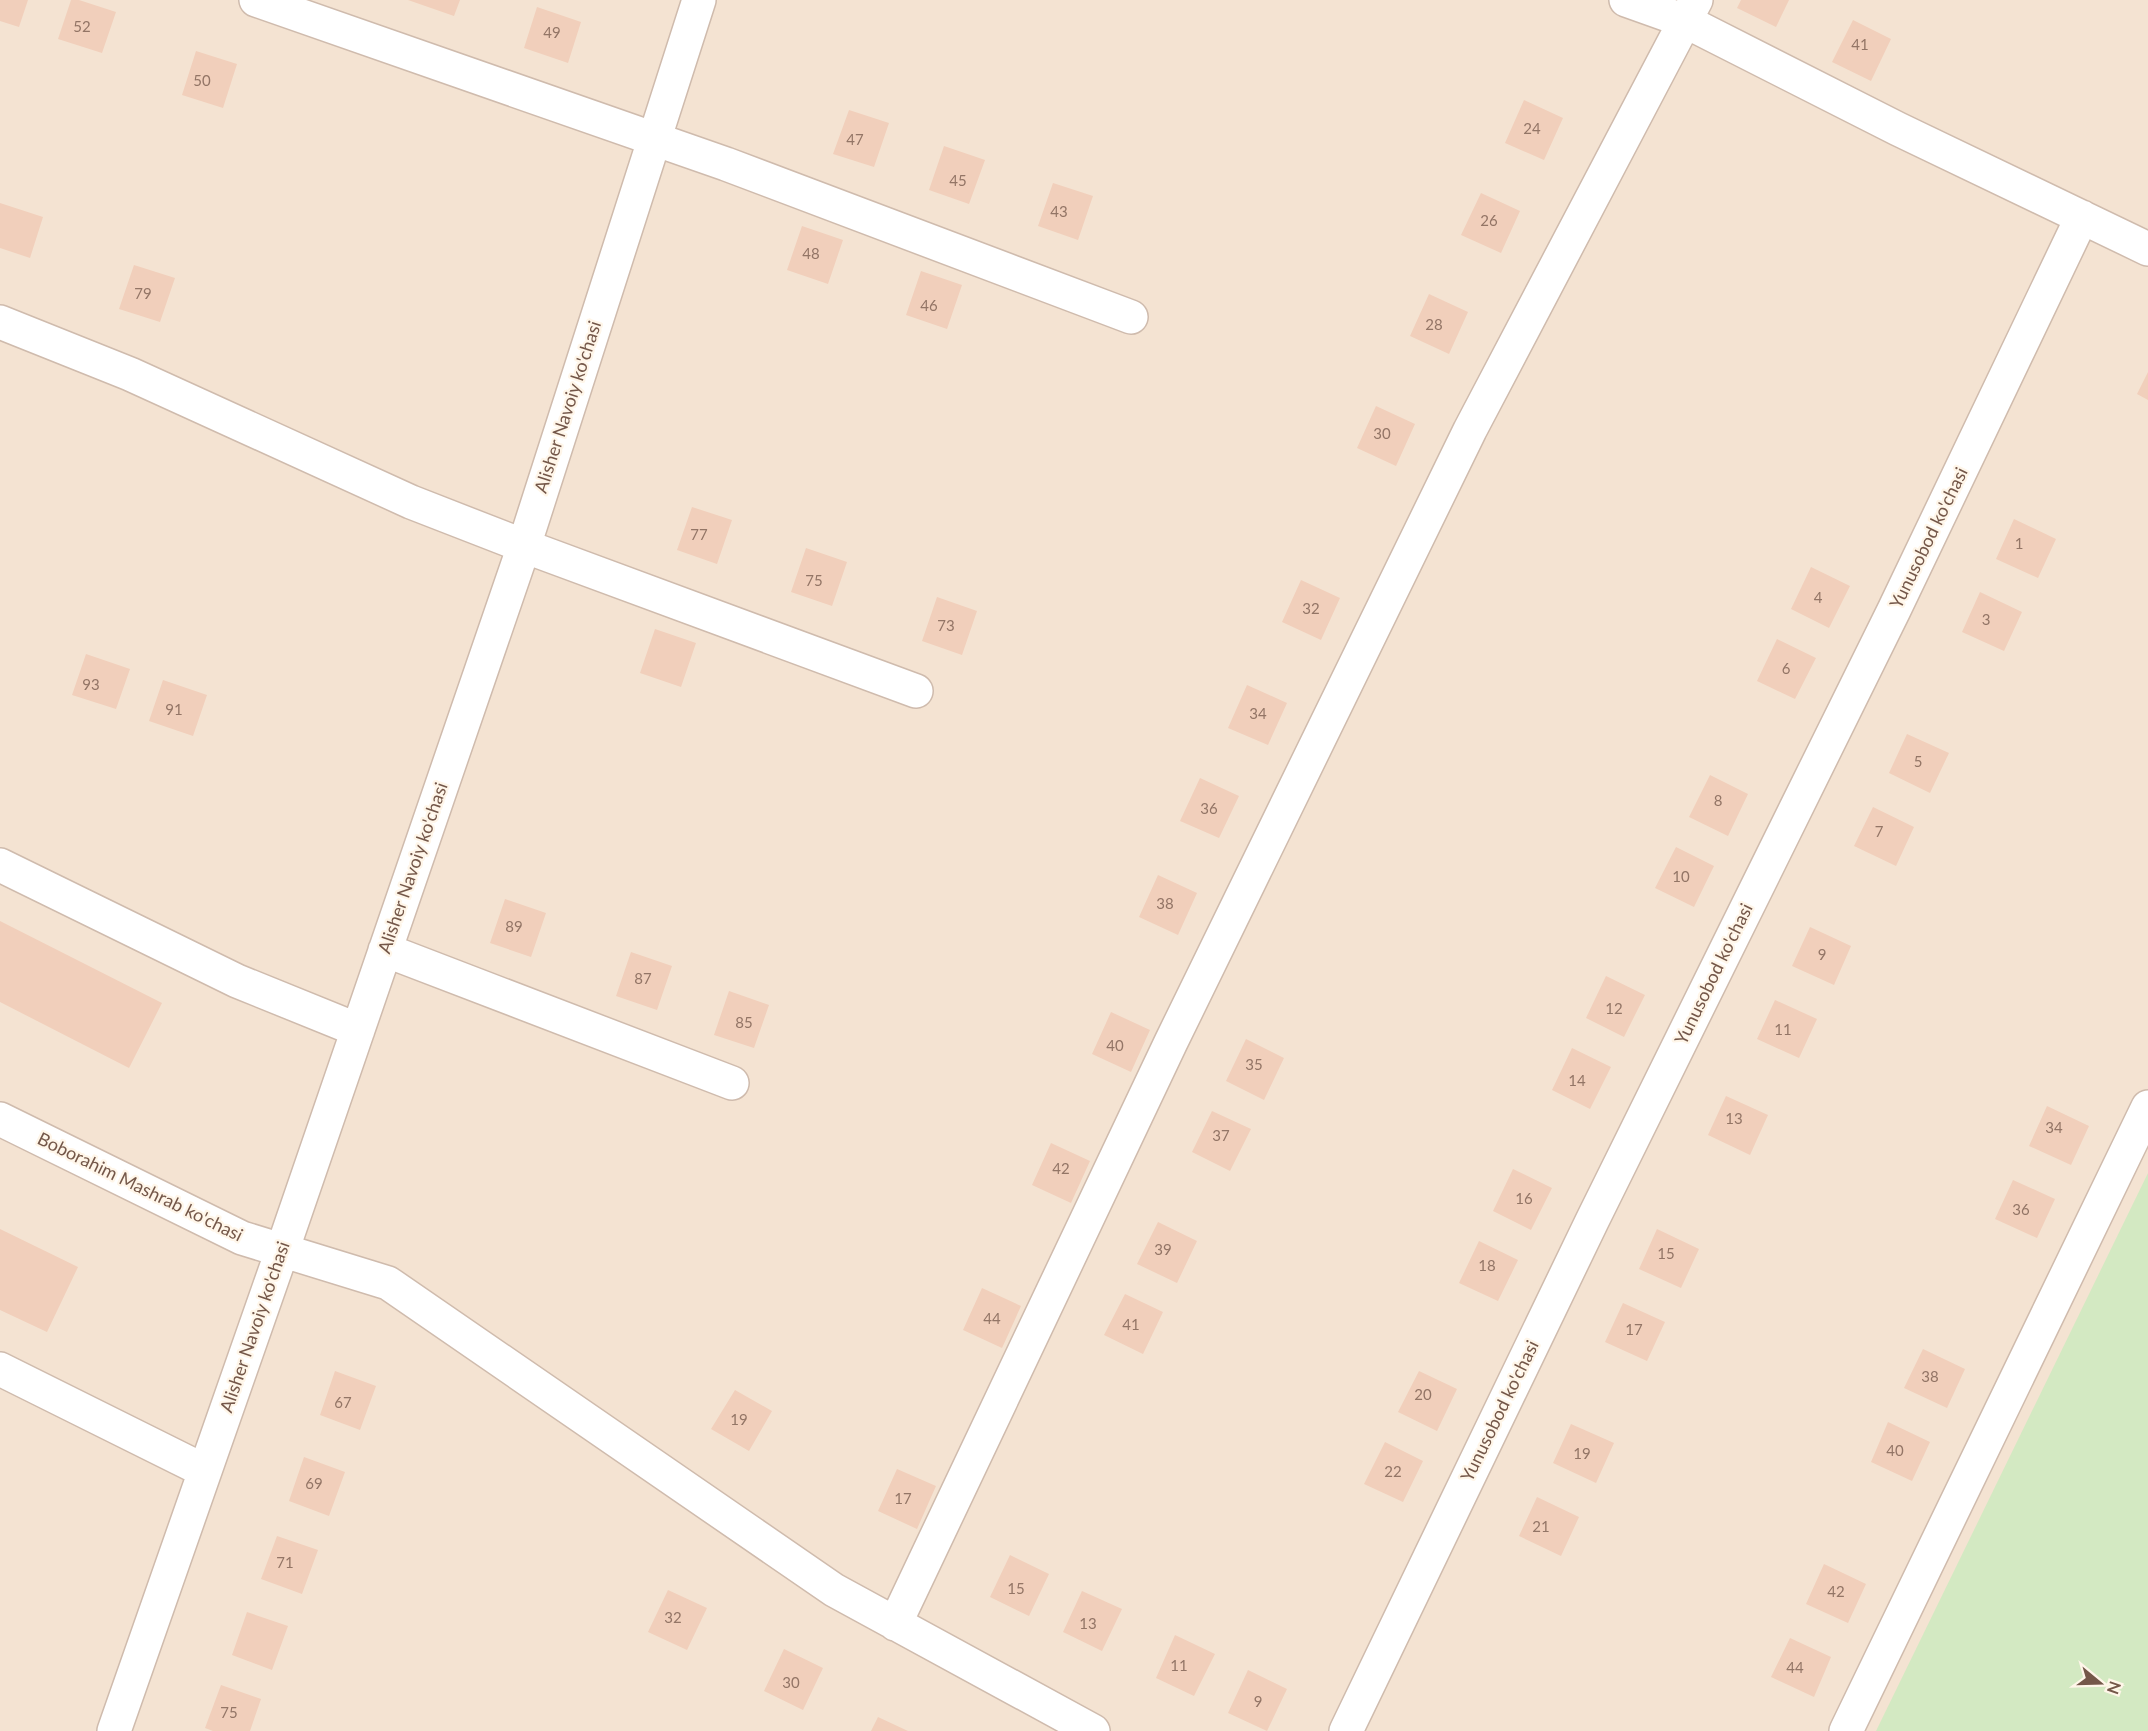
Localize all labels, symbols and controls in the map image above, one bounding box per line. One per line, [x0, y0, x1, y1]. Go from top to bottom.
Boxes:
house number: 52 [73, 17, 91, 35]
house number: 49 [543, 23, 561, 41]
house number: 41 [1851, 35, 1869, 53]
house number: 50 [193, 71, 211, 89]
house number: 24 [1523, 119, 1541, 137]
house number: 47 [846, 130, 864, 148]
house number: 45 [949, 171, 967, 189]
house number: 43 [1050, 202, 1068, 220]
house number: 26 [1480, 211, 1498, 229]
house number: 48 [802, 244, 820, 262]
house number: 79 [134, 284, 152, 302]
house number: 46 [920, 296, 938, 314]
house number: 28 [1425, 315, 1443, 333]
street label: Alisher Navoiy ko'chasi [529, 318, 605, 495]
house number: 30 [1373, 424, 1391, 442]
street label: Yunusobod ko'chasi [1884, 463, 1972, 612]
house number: 77 [690, 525, 708, 543]
house number: 1 [2015, 534, 2023, 552]
house number: 75 [805, 571, 823, 589]
house number: 4 [1814, 588, 1823, 606]
house number: 32 [1302, 599, 1320, 617]
house number: 3 [1982, 610, 1990, 628]
house number: 73 [937, 616, 955, 634]
house number: 6 [1782, 659, 1791, 677]
house number: 93 [82, 675, 100, 693]
house number: 91 [165, 700, 183, 718]
house number: 34 [1249, 704, 1267, 722]
house number: 5 [1914, 752, 1922, 770]
street label: Alisher Navoiy ko'chasi [372, 779, 452, 956]
house number: 8 [1714, 791, 1722, 809]
house number: 36 [1200, 799, 1218, 817]
house number: 7 [1875, 822, 1884, 840]
house number: 10 [1672, 867, 1690, 885]
house number: 38 [1156, 894, 1174, 912]
street label: Yunusobod ko'chasi [1669, 899, 1757, 1048]
house number: 89 [505, 917, 523, 935]
house number: 9 [1818, 945, 1826, 963]
house number: 87 [634, 969, 652, 987]
house number: 12 [1605, 999, 1623, 1017]
house number: 85 [735, 1013, 753, 1031]
house number: 11 [1774, 1020, 1792, 1038]
house number: 40 [1106, 1036, 1124, 1054]
house number: 35 [1245, 1055, 1263, 1073]
house number: 14 [1568, 1071, 1586, 1089]
house number: 13 [1725, 1109, 1743, 1127]
house number: 34 [2045, 1118, 2063, 1136]
house number: 37 [1212, 1126, 1230, 1144]
street label: Boborahim Mashrab ko'chasi [34, 1127, 247, 1245]
house number: 42 [1052, 1159, 1070, 1177]
house number: 16 [1515, 1189, 1533, 1207]
house number: 36 [2012, 1200, 2030, 1218]
street label: Alisher Navoiy ko'chasi [214, 1238, 294, 1415]
house number: 39 [1154, 1240, 1172, 1258]
house number: 15 [1657, 1244, 1675, 1262]
house number: 18 [1478, 1256, 1496, 1274]
house number: 44 [983, 1309, 1001, 1327]
house number: 41 [1122, 1315, 1140, 1333]
house number: 17 [1625, 1320, 1643, 1338]
street label: Yunusobod ko'chasi [1455, 1336, 1543, 1485]
house number: 38 [1921, 1367, 1939, 1385]
house number: 20 [1414, 1385, 1432, 1403]
house number: 67 [334, 1393, 352, 1411]
house number: 19 [730, 1410, 748, 1428]
house number: 40 [1886, 1441, 1904, 1459]
house number: 19 [1573, 1444, 1591, 1462]
house number: 22 [1384, 1462, 1402, 1480]
house number: 69 [305, 1474, 323, 1492]
house number: 17 [894, 1489, 912, 1507]
house number: 21 [1532, 1517, 1550, 1535]
house number: 71 [276, 1553, 294, 1571]
house number: 15 [1007, 1579, 1025, 1597]
house number: 42 [1827, 1582, 1845, 1600]
house number: 32 [664, 1608, 682, 1626]
house number: 13 [1079, 1614, 1097, 1632]
north arrow [2070, 1653, 2130, 1713]
house number: 11 [1170, 1656, 1188, 1674]
house number: 44 [1786, 1658, 1804, 1676]
house number: 30 [782, 1673, 800, 1691]
text: N [2104, 1679, 2126, 1697]
house number: 9 [1254, 1692, 1262, 1710]
house number: 75 [220, 1703, 238, 1721]

